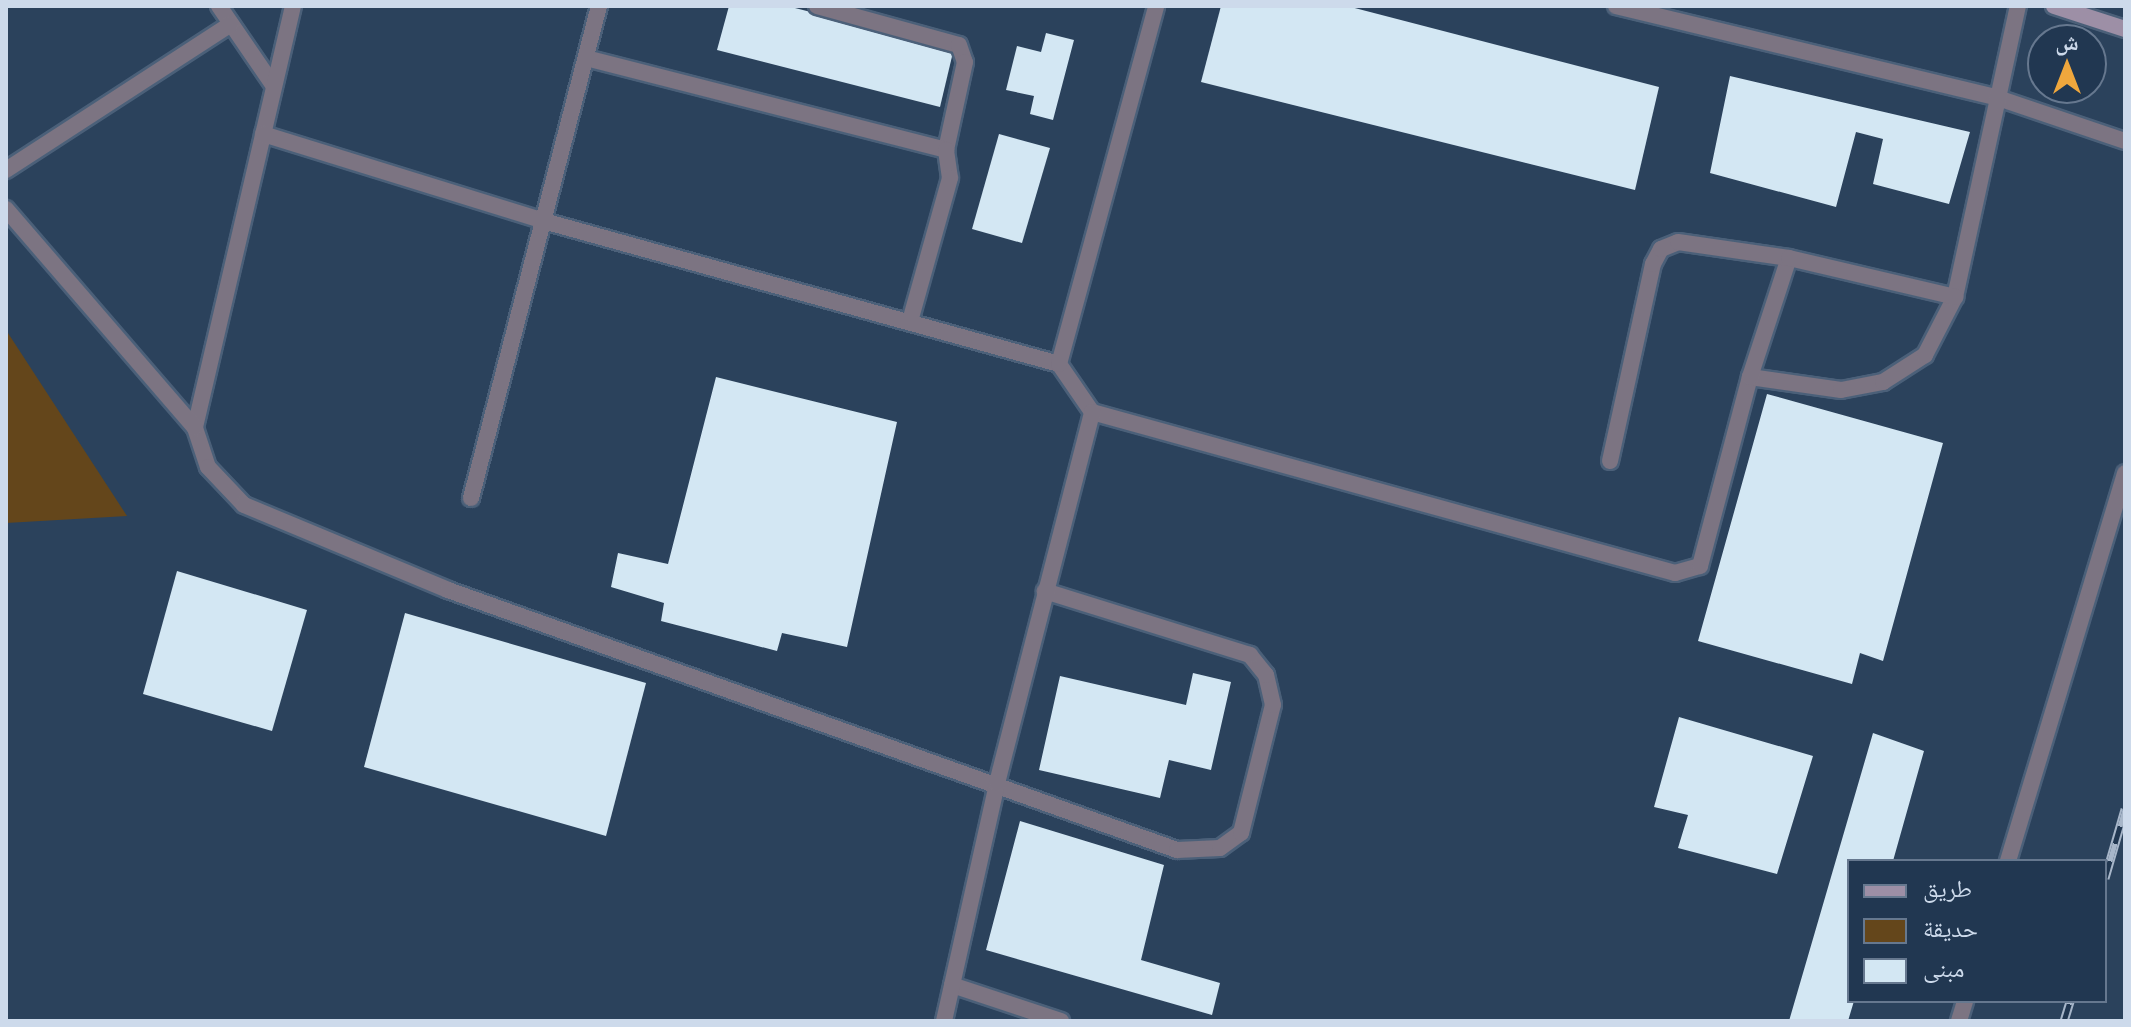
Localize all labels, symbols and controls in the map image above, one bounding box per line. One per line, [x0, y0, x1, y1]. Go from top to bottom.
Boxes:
north arrow [2027, 24, 2107, 104]
text: ش [2055, 28, 2079, 56]
legend [1847, 859, 2107, 1003]
text: طريق [1923, 873, 1972, 903]
text: حديقة [1923, 913, 1978, 943]
text: مبنى [1923, 953, 1964, 983]

